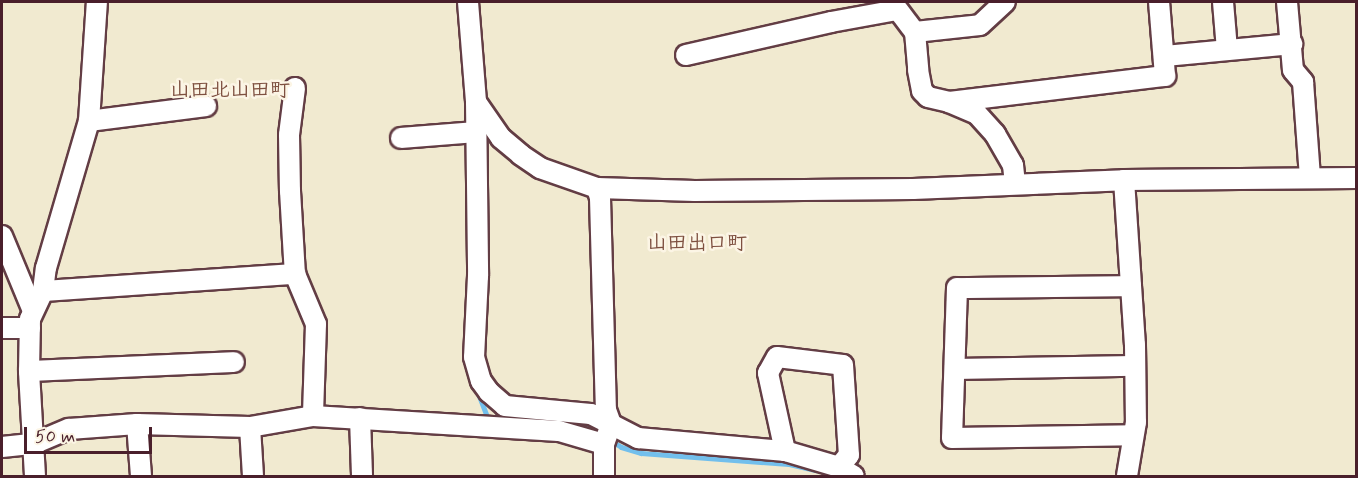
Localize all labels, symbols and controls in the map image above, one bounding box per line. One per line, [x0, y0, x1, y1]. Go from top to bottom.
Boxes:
district label: 山田北山田町 [170, 78, 290, 102]
district label: 山田出口町 [647, 231, 747, 255]
scale bar [27, 415, 154, 453]
text: 50 m [35, 425, 75, 449]

